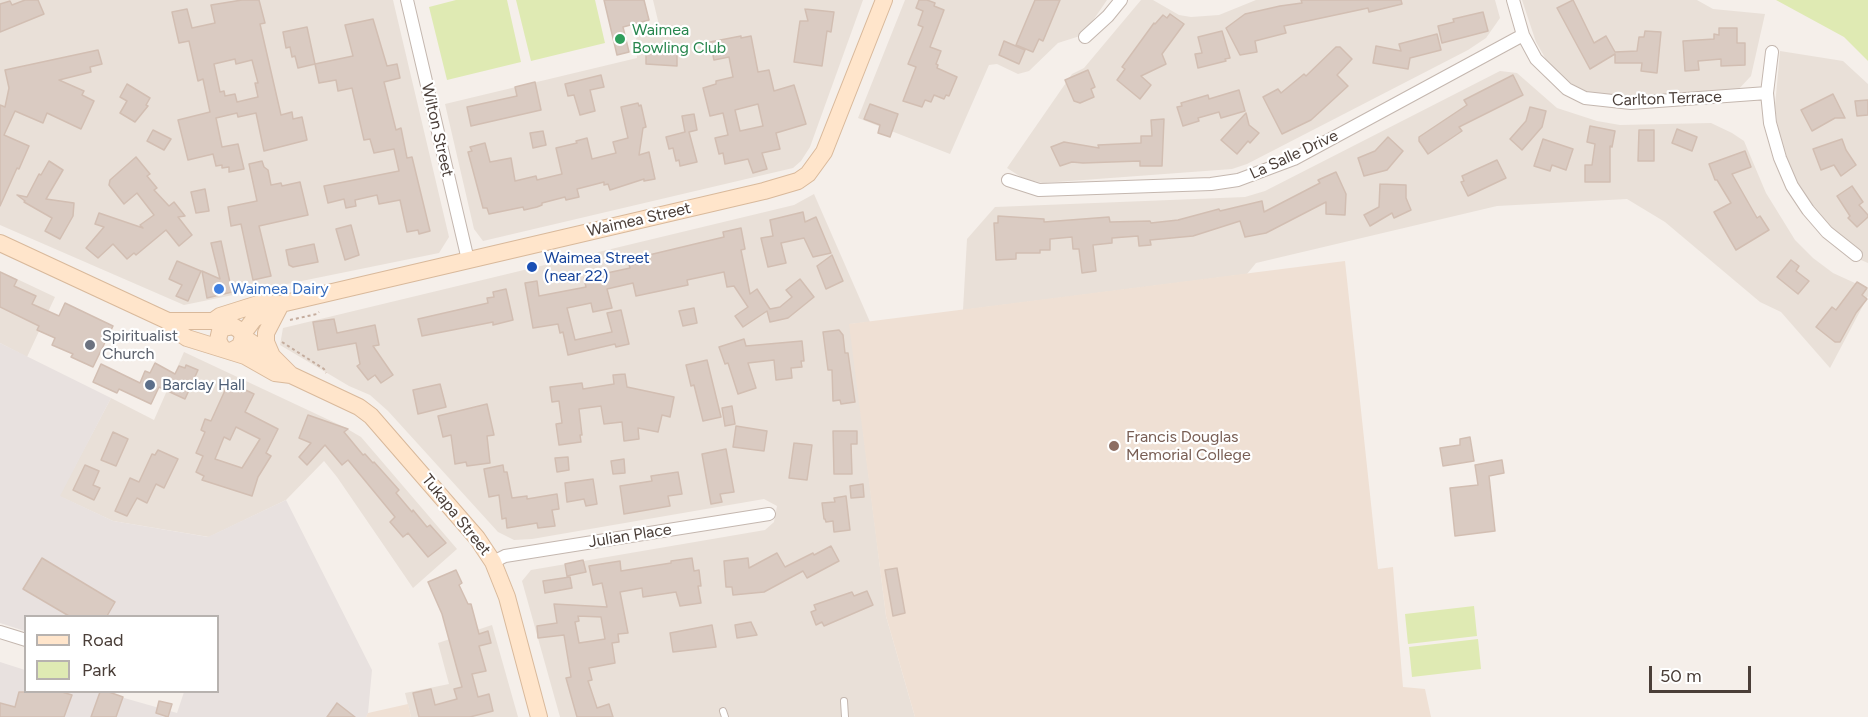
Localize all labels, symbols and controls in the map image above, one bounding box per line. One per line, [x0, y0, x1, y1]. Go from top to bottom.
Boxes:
place label: Waimea Bowling Club [632, 20, 726, 58]
marker: Waimea Bowling Club [613, 32, 627, 46]
street label: Wilton Street [417, 81, 457, 179]
street label: Carlton Terrace [1612, 87, 1722, 111]
street label: La Salle Drive [1247, 126, 1341, 184]
street label: Waimea Street [585, 199, 693, 241]
place label: Waimea Street (near 22) [544, 248, 650, 286]
marker: Waimea Street (near 22) [525, 260, 539, 274]
place label: Waimea Dairy [231, 279, 329, 299]
marker: Waimea Dairy [212, 282, 226, 296]
place label: Spiritualist Church [102, 326, 178, 364]
marker: Spiritualist Church [83, 338, 97, 352]
place label: Barclay Hall [162, 375, 245, 395]
marker: Barclay Hall [143, 378, 157, 392]
place label: Francis Douglas Memorial College [1126, 427, 1251, 465]
marker: Francis Douglas Memorial College [1107, 439, 1121, 453]
street label: Tukapa Street [417, 470, 495, 560]
street label: Julian Place [587, 520, 673, 552]
legend [24, 615, 219, 693]
text: Road [82, 629, 123, 651]
scale bar [1652, 654, 1754, 692]
text: Park [82, 659, 116, 681]
text: 50 m [1660, 665, 1702, 687]

